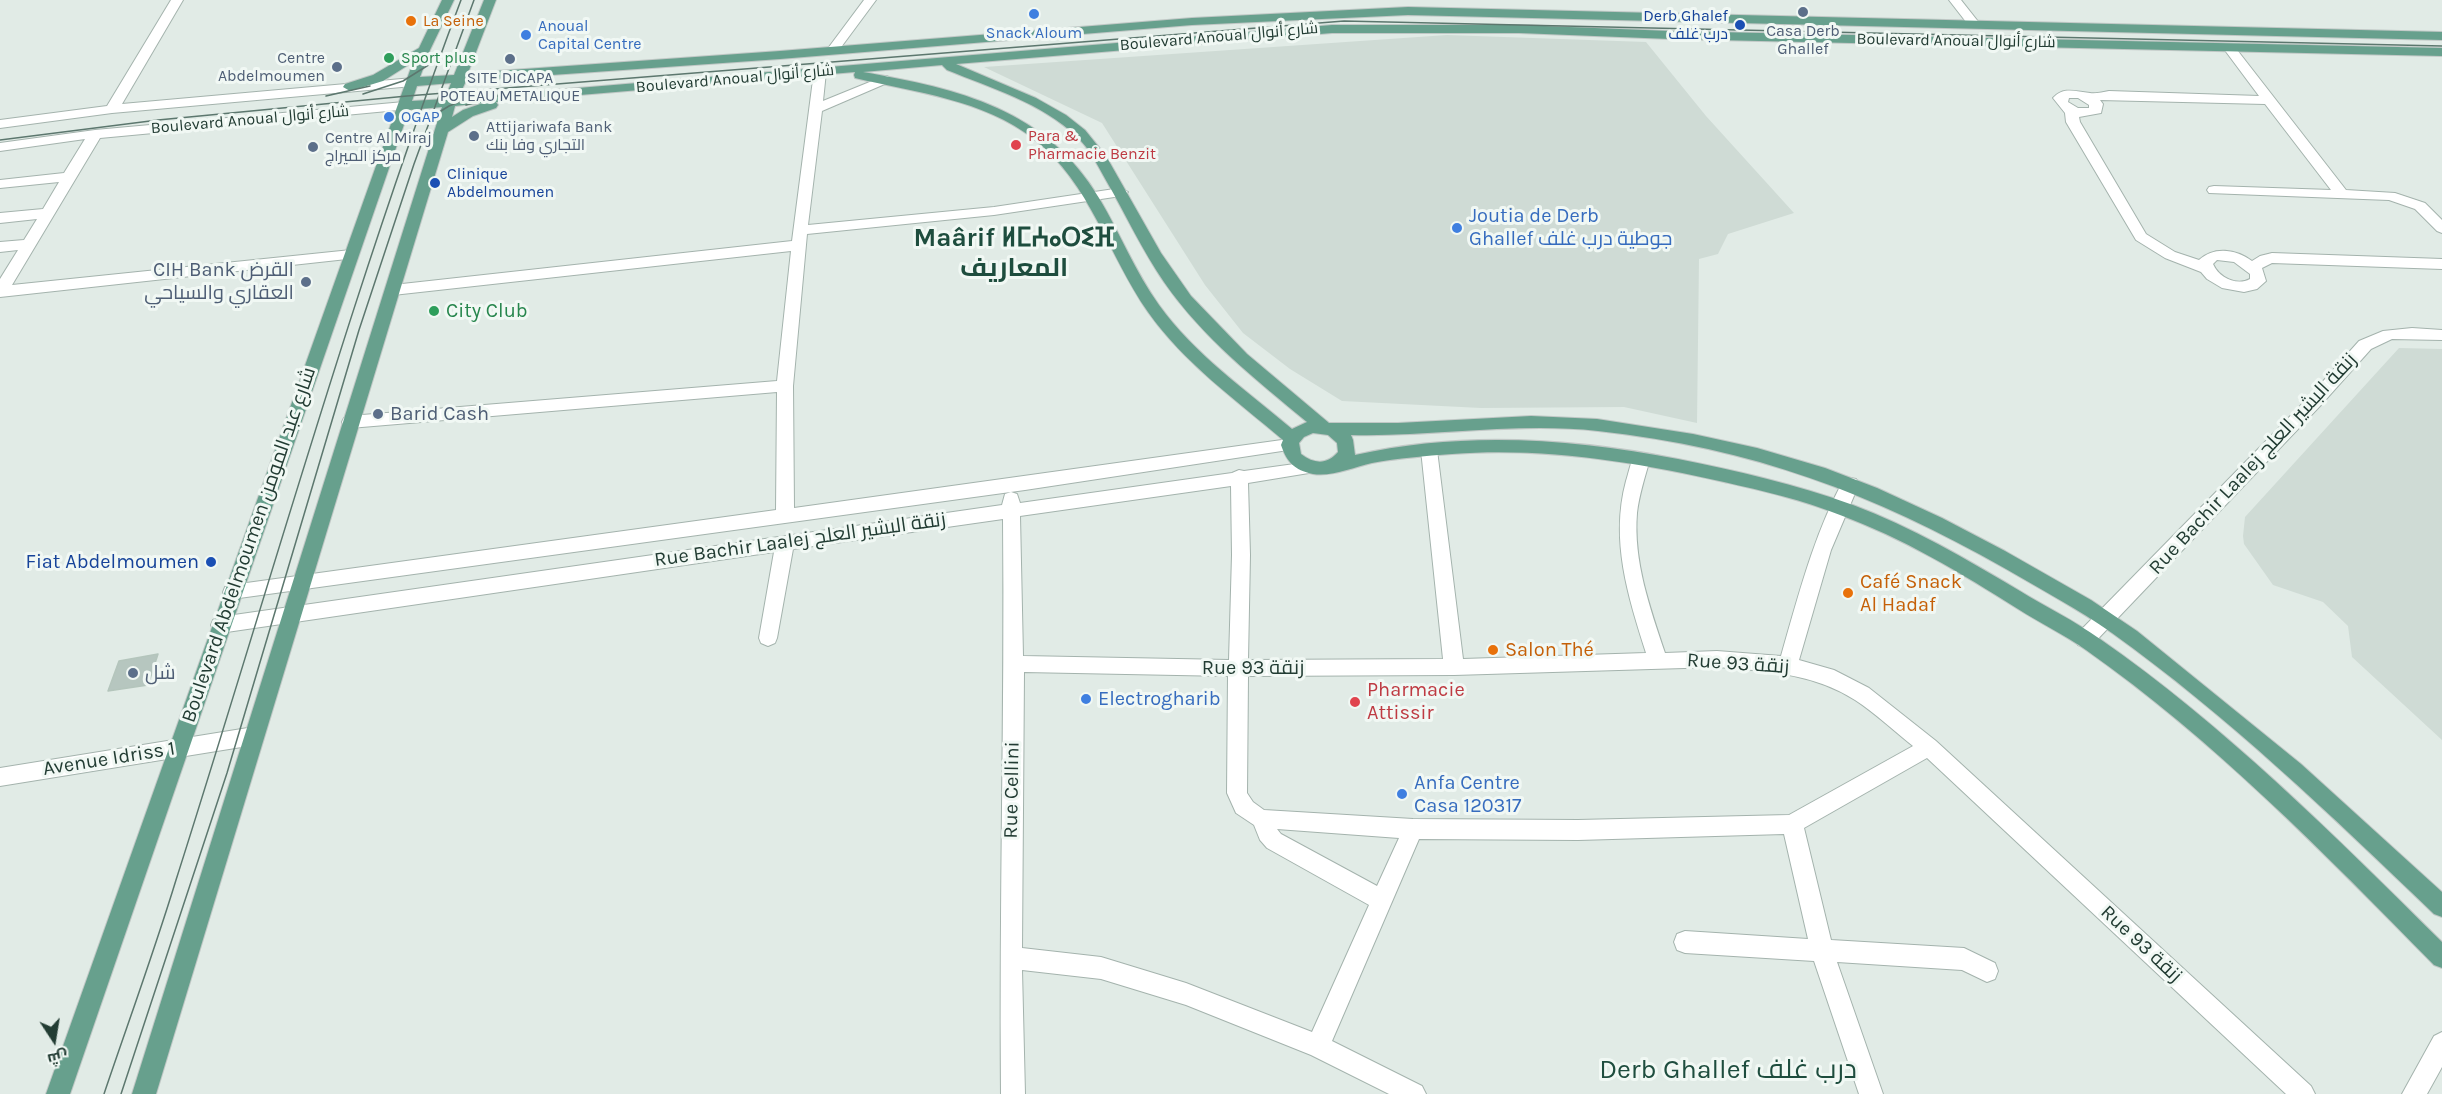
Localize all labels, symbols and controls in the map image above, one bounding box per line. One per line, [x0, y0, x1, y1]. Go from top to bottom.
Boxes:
marker: Casa Derb Ghallef [1796, 5, 1810, 19]
place label: Derb Ghalef درب غلف [1643, 6, 1728, 44]
marker: Snack Aloum [1027, 7, 1041, 21]
place label: La Seine [423, 11, 484, 31]
marker: La Seine [404, 14, 418, 28]
place label: Anoual Capital Centre [538, 16, 642, 54]
marker: Derb Ghalef درب غلف [1733, 18, 1747, 32]
street label: Boulevard Anoual شارع أنوال [1119, 19, 1319, 55]
place label: Casa Derb Ghallef [1766, 21, 1840, 59]
place label: Snack Aloum [986, 23, 1082, 43]
marker: Anoual Capital Centre [519, 28, 533, 42]
street label: Boulevard Anoual شارع أنوال [1856, 30, 2056, 52]
place label: Centre Abdelmoumen [218, 48, 325, 86]
place label: Sport plus [401, 48, 476, 68]
marker: Sport plus [382, 51, 396, 65]
marker: SITE DICAPA POTEAU METALIQUE [503, 52, 517, 66]
marker: Centre Abdelmoumen [330, 60, 344, 74]
street label: Boulevard Anoual شارع أنوال [635, 61, 835, 97]
place label: SITE DICAPA POTEAU METALIQUE [440, 68, 580, 106]
street label: Boulevard Anoual شارع أنوال [150, 102, 350, 138]
place label: OGAP [401, 107, 440, 127]
marker: OGAP [382, 110, 396, 124]
place label: Attijariwafa Bank التجاري وفا بنك [486, 117, 612, 155]
place label: Para & Pharmacie Benzit [1028, 126, 1156, 164]
place label: Centre Al Miraj مركز الميراج [325, 128, 432, 166]
marker: Attijariwafa Bank التجاري وفا بنك [467, 129, 481, 143]
marker: Para & Pharmacie Benzit [1009, 138, 1023, 152]
marker: Centre Al Miraj مركز الميراج [306, 140, 320, 154]
place label: Clinique Abdelmoumen [447, 164, 554, 202]
marker: Clinique Abdelmoumen [428, 176, 442, 190]
place label: Joutia de Derb Ghallef جوطية درب غلف [1469, 204, 1672, 251]
marker: Joutia de Derb Ghallef جوطية درب غلف [1450, 221, 1464, 235]
district label: Maârif ⵍⵎⵄⴰⵔⵉⴼ المعاريف [913, 223, 1115, 284]
place label: CIH Bank القرض العقاري والسياحي [144, 258, 294, 305]
marker: CIH Bank القرض العقاري والسياحي [299, 275, 313, 289]
place label: City Club [446, 299, 528, 323]
marker: City Club [427, 304, 441, 318]
street label: Rue Bachir Laalej زنقة البشير العلج [2144, 348, 2362, 580]
street label: Boulevard Abdelmoumen شارع عبد المومن [177, 364, 321, 726]
place label: Barid Cash [390, 402, 489, 426]
marker: Barid Cash [371, 407, 385, 421]
street label: Rue Bachir Laalej زنقة البشير العلج [653, 508, 947, 572]
place label: Fiat Abdelmoumen [25, 550, 199, 574]
marker: Fiat Abdelmoumen [204, 555, 218, 569]
place label: Café Snack Al Hadaf [1860, 570, 1962, 617]
marker: Café Snack Al Hadaf [1841, 586, 1855, 600]
place label: Salon Thé [1505, 638, 1594, 662]
marker: Salon Thé [1486, 643, 1500, 657]
street label: Rue 93 زنقة [1686, 648, 1790, 680]
street label: Rue 93 زنقة [1202, 656, 1304, 680]
place label: شل [145, 661, 176, 685]
marker: شل [126, 666, 140, 680]
place label: Pharmacie Attissir [1367, 678, 1465, 725]
place label: Electrogharib [1098, 687, 1221, 711]
marker: Electrogharib [1079, 692, 1093, 706]
marker: Pharmacie Attissir [1348, 695, 1362, 709]
street label: Avenue Idriss 1 [41, 737, 177, 781]
street label: Rue Cellini [999, 741, 1025, 839]
place label: Anfa Centre Casa 120317 [1414, 771, 1521, 818]
marker: Anfa Centre Casa 120317 [1395, 787, 1409, 801]
street label: Rue 93 زنقة [2095, 900, 2187, 988]
north arrow [24, 1010, 84, 1070]
text: ش [46, 1047, 70, 1070]
district label: Derb Ghallef درب غلف [1599, 1054, 1857, 1086]

